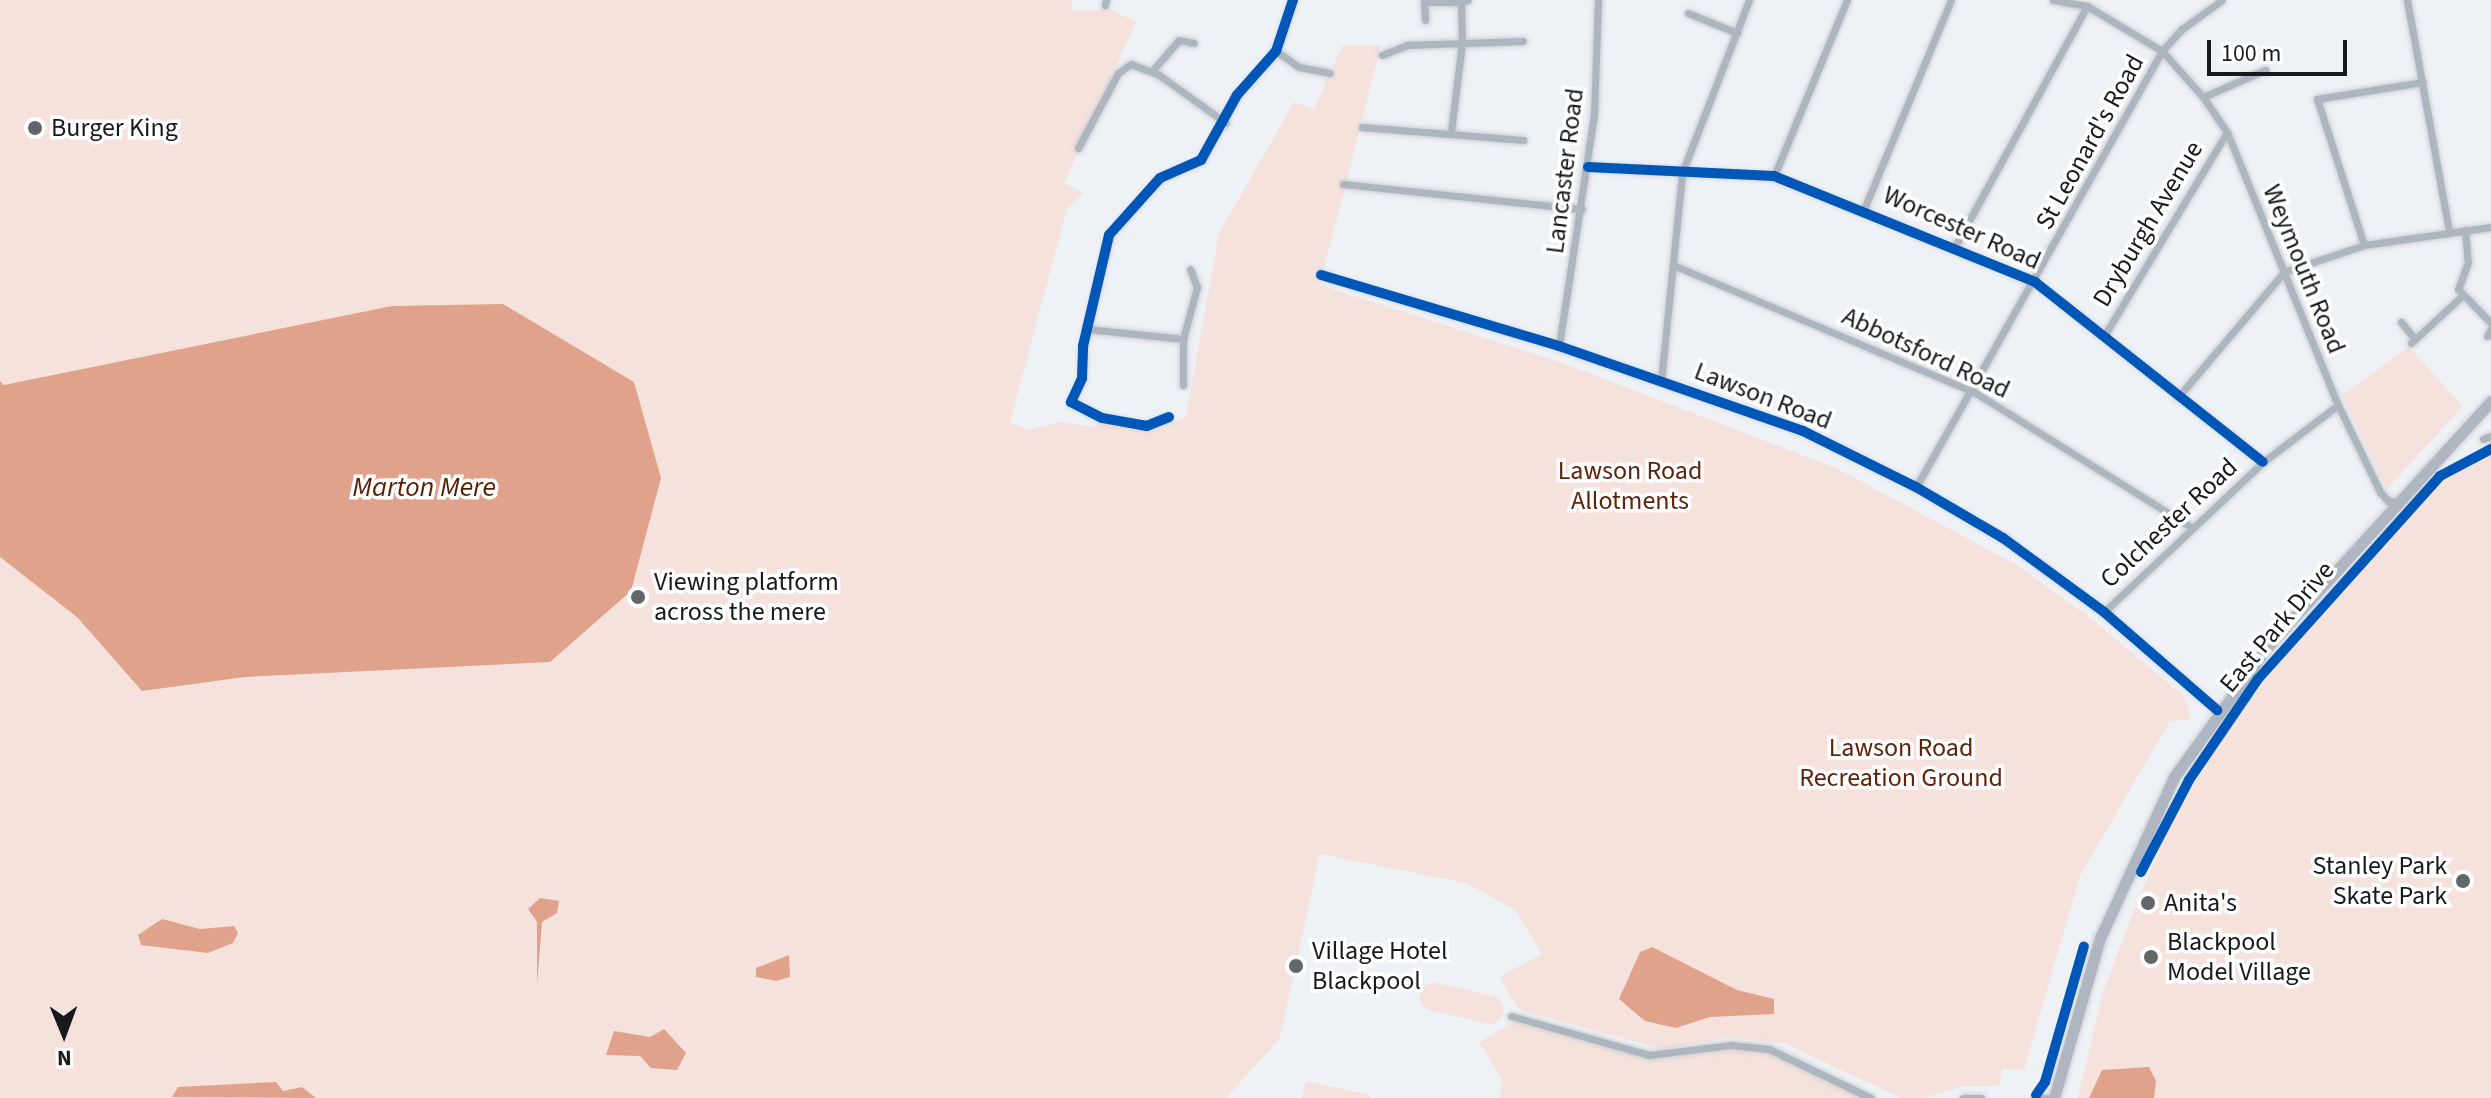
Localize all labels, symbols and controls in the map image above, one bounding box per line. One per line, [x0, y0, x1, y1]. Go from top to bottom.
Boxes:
scale bar [2211, 24, 2351, 74]
text: 100 m [2221, 36, 2281, 71]
street label: St Leonard's Road [2029, 49, 2151, 235]
street label: Lancaster Road [1539, 87, 1591, 255]
place label: Burger King [51, 112, 178, 144]
marker: Burger King [26, 119, 44, 137]
street label: Dryburgh Avenue [2086, 136, 2210, 312]
street label: Worcester Road [1878, 179, 2046, 277]
street label: Weymouth Road [2256, 180, 2352, 358]
street label: Abbotsford Road [1837, 300, 2015, 406]
street label: Lawson Road [1690, 356, 1836, 436]
street label: Colchester Road [2094, 452, 2244, 594]
park label: Lawson Road Allotments [1558, 455, 1702, 516]
water label: Marton Mere [352, 470, 496, 504]
street label: East Park Drive [2213, 555, 2341, 699]
place label: Viewing platform across the mere [654, 566, 839, 628]
marker: Viewing platform across the mere [629, 588, 647, 606]
park label: Lawson Road Recreation Ground [1799, 732, 2003, 794]
place label: Stanley Park Skate Park [2313, 850, 2447, 912]
marker: Stanley Park Skate Park [2454, 872, 2472, 890]
place label: Anita's [2164, 887, 2237, 919]
marker: Anita's [2139, 894, 2157, 912]
place label: Blackpool Model Village [2167, 926, 2311, 988]
place label: Village Hotel Blackpool [1312, 935, 1448, 996]
marker: Blackpool Model Village [2142, 948, 2160, 966]
marker: Village Hotel Blackpool [1287, 957, 1305, 975]
north arrow [24, 994, 104, 1074]
text: N [57, 1042, 72, 1074]

